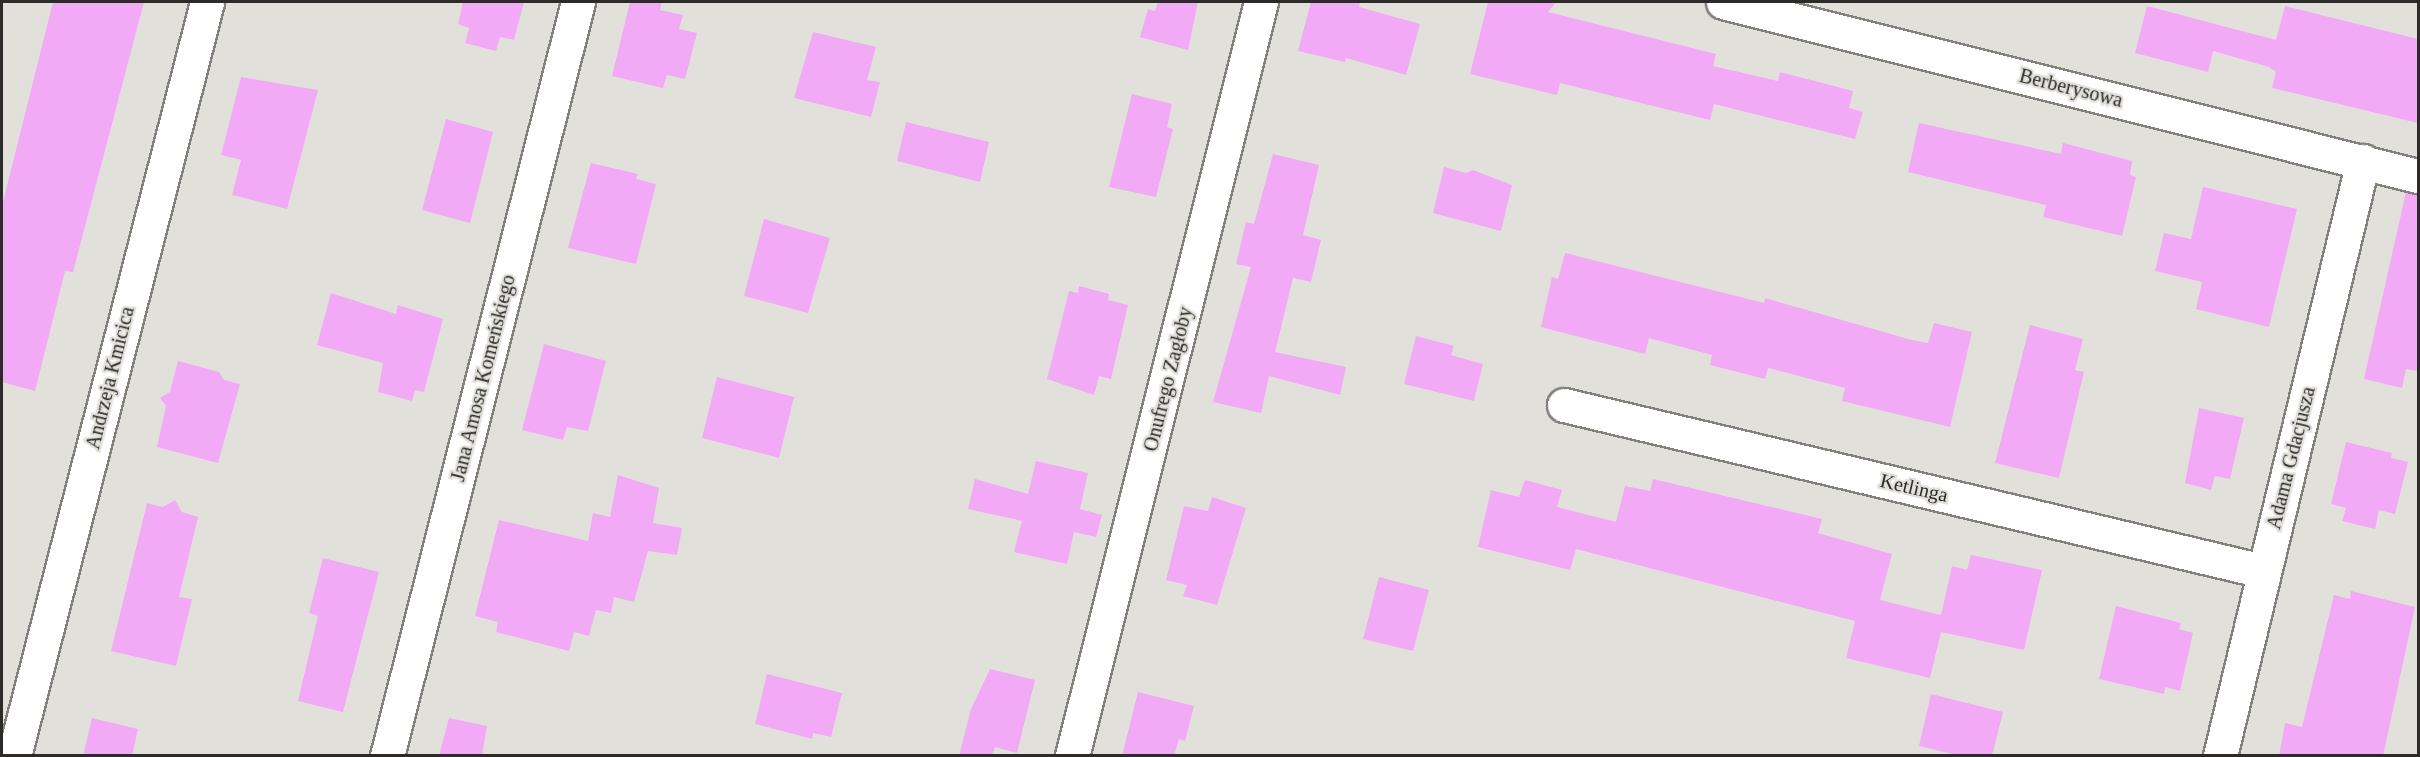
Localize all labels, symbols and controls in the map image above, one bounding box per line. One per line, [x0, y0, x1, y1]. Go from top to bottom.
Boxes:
street label: Berberysowa [2017, 64, 2125, 112]
street label: Jana Amosa Komeńskiego [446, 272, 520, 484]
street label: Andrzeja Kmicica [81, 304, 139, 452]
street label: Onufrego Zagłoby [1138, 304, 1198, 454]
street label: Adama Gdacjusza [2262, 384, 2320, 532]
street label: Ketlinga [1878, 469, 1950, 507]

